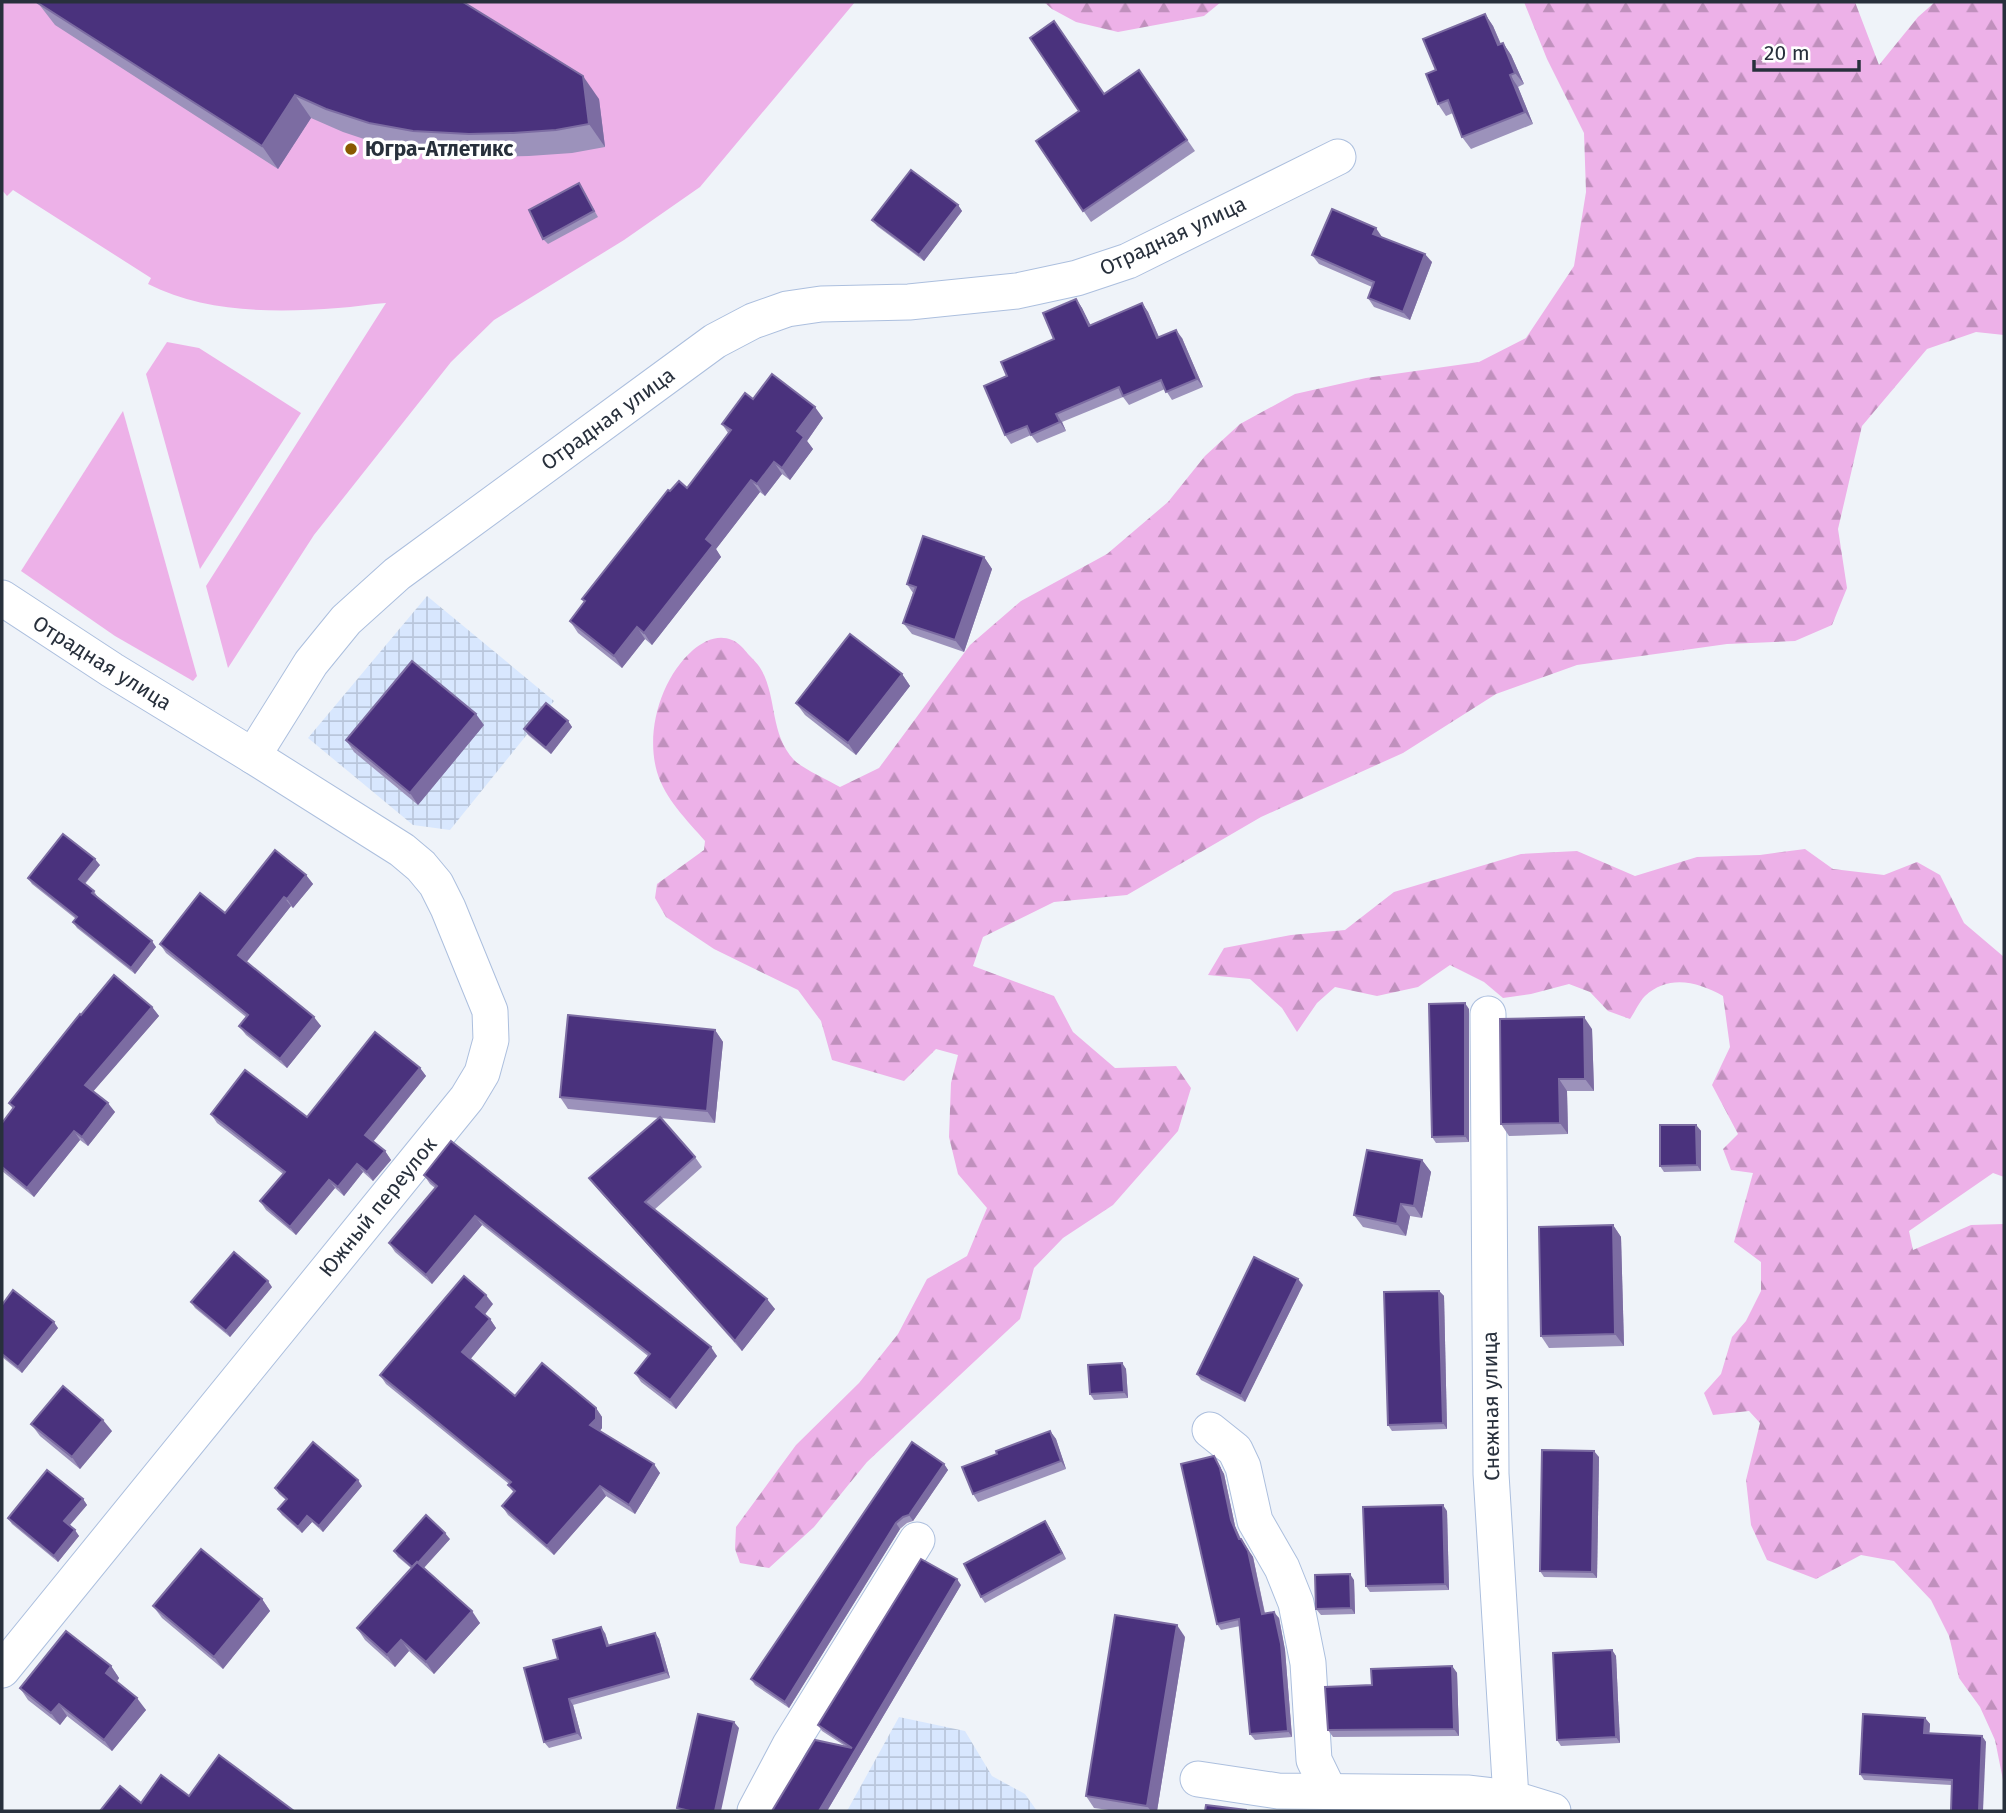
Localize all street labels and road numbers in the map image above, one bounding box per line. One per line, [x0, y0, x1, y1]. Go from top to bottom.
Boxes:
street label: Отрадная улица [1095, 191, 1251, 281]
street label: Отрадная улица [536, 362, 680, 476]
street label: Отрадная улица [28, 610, 176, 716]
street label: Южный переулок [314, 1132, 443, 1282]
street label: Снежная улица [1477, 1331, 1505, 1481]

